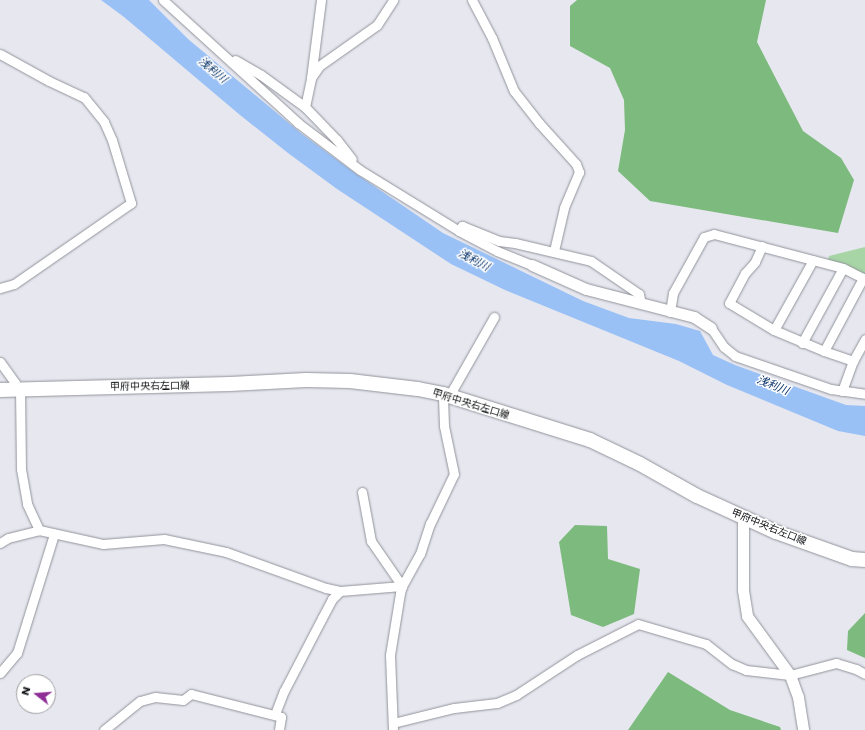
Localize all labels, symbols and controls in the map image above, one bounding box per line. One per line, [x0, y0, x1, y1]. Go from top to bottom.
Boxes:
water label: 浅利川 [196, 54, 230, 86]
water label: 浅利川 [456, 246, 492, 274]
water label: 浅利川 [755, 373, 791, 397]
street label: 甲府中央右左口線 [110, 379, 190, 393]
street label: 甲府中央右左口線 [431, 387, 511, 421]
street label: 甲府中央右左口線 [730, 506, 808, 548]
north arrow [16, 674, 56, 714]
text: N [17, 684, 34, 697]

